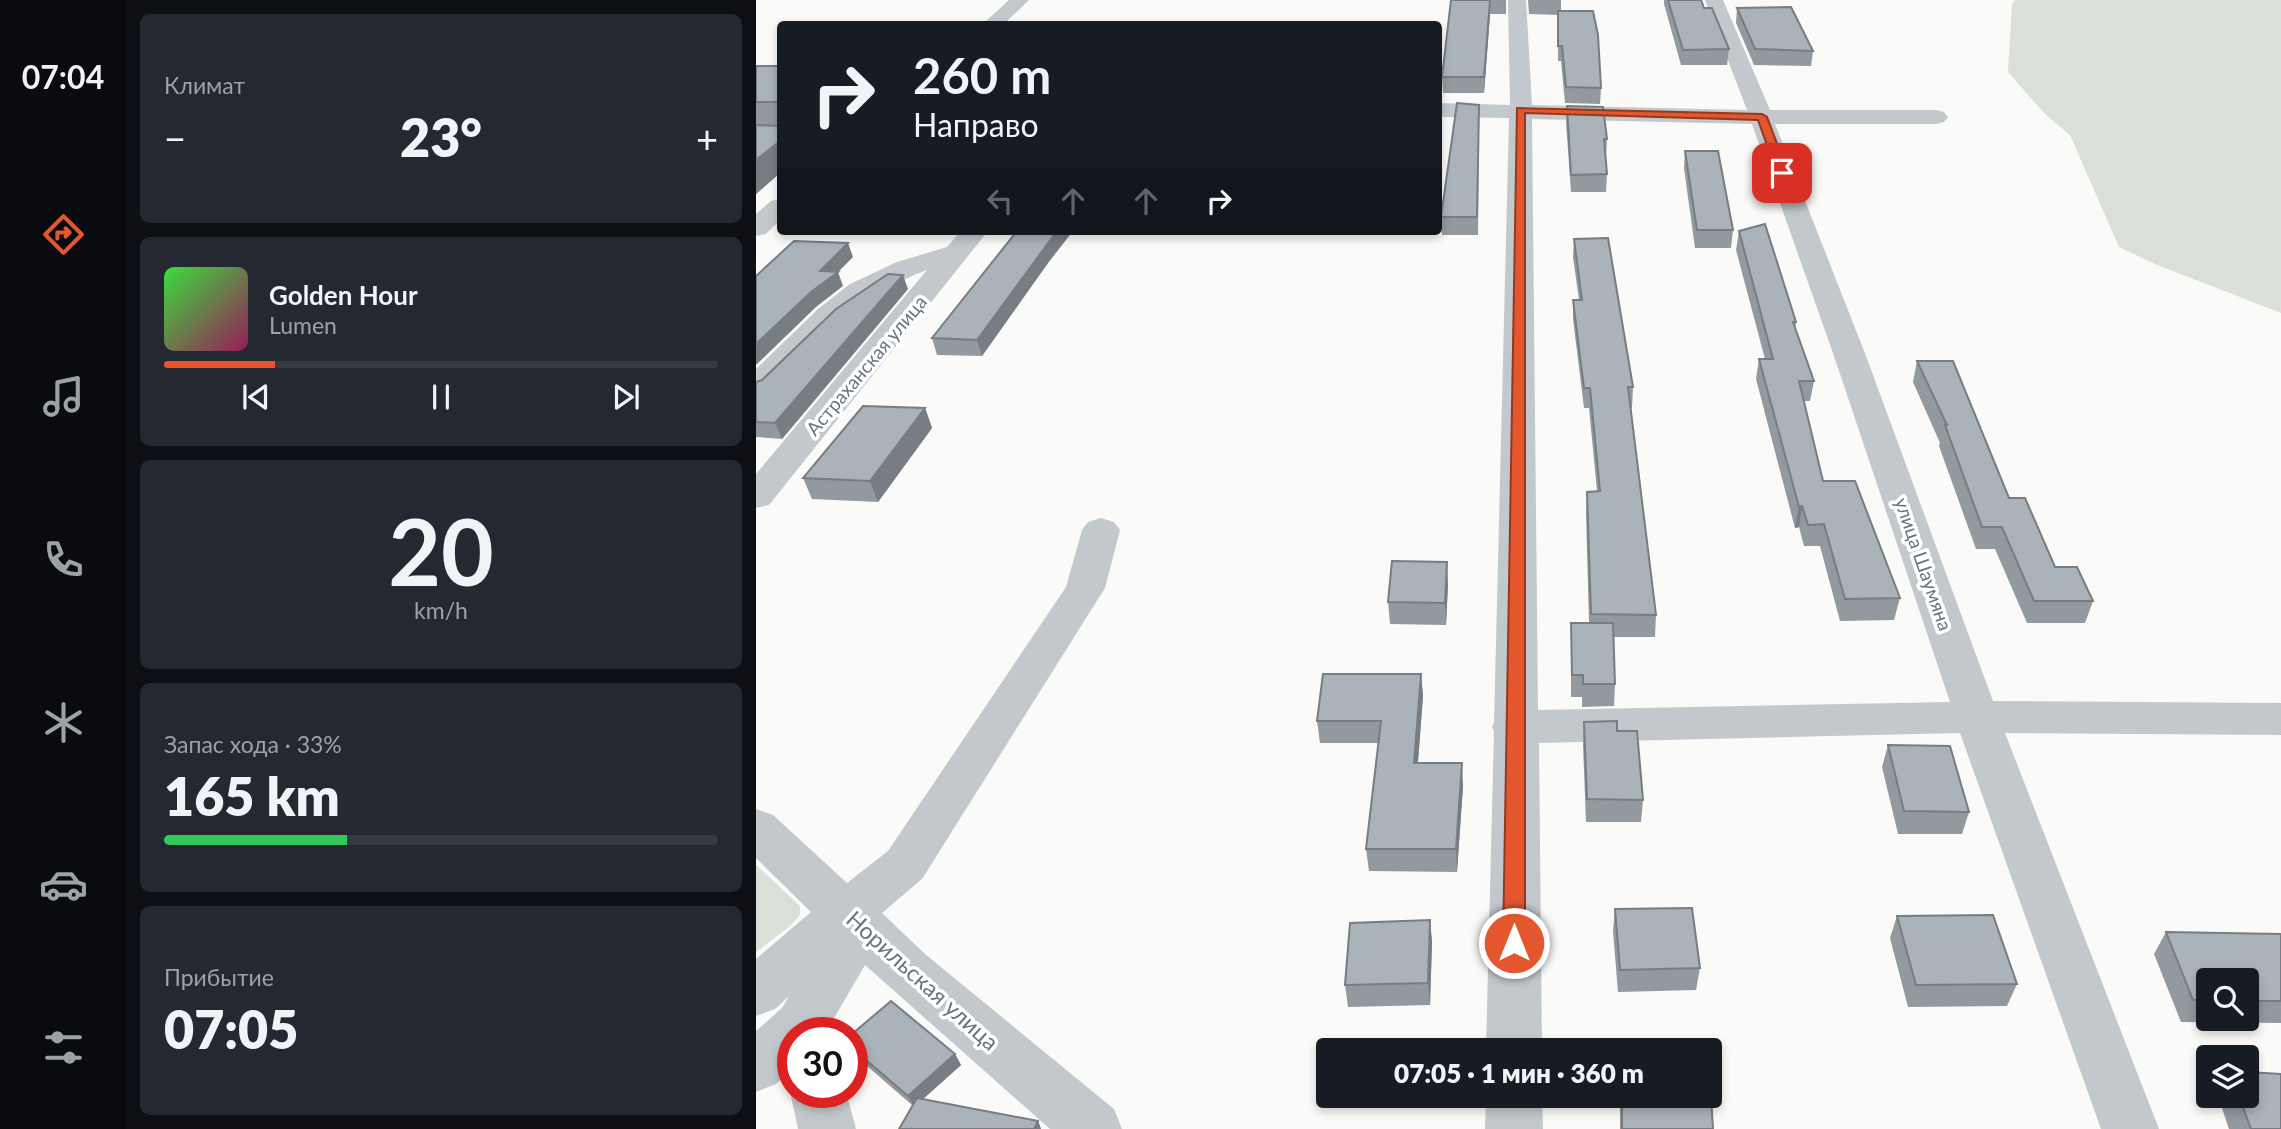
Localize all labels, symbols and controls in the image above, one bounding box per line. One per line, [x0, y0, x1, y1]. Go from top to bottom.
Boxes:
text: 260 m [913, 46, 1051, 104]
icon: right [798, 49, 889, 140]
text: 07:04 [22, 57, 104, 96]
text: Климат [164, 71, 245, 99]
text: Направо [913, 105, 1039, 144]
text: 23° [400, 106, 482, 168]
text: − [164, 115, 186, 161]
text: + [696, 115, 718, 161]
pin [1752, 143, 1812, 203]
icon: arrive [1763, 154, 1801, 192]
icon: left [981, 182, 1019, 220]
icon: ahead [1054, 182, 1092, 220]
icon: ahead [1127, 182, 1165, 220]
icon: right [1200, 182, 1238, 220]
icon: directions [39, 210, 88, 259]
text: Golden Hour [269, 279, 418, 311]
street label: Астраханская улица [801, 290, 931, 440]
text: Lumen [269, 311, 337, 339]
icon: music [39, 372, 88, 421]
icon: previous [237, 378, 275, 416]
icon: pause [422, 378, 460, 416]
icon: next [607, 378, 645, 416]
street label: улица Шаумяна [1891, 495, 1957, 633]
text: 20 [388, 496, 494, 605]
icon: phone [39, 535, 88, 584]
text: km/h [414, 596, 468, 624]
icon: climate [39, 698, 88, 747]
text: Запас хода · 33% [164, 730, 342, 758]
text: 165 km [164, 765, 340, 827]
icon: car [39, 860, 88, 909]
street label: Норильская улица [841, 904, 1005, 1056]
position arrow [1477, 906, 1551, 980]
text: Прибытие [164, 963, 274, 991]
map controls [2196, 968, 2259, 1108]
button: search [2196, 968, 2259, 1031]
text: 07:05 [164, 998, 298, 1060]
speed limit sign: 30 [777, 1017, 868, 1108]
icon: filters [39, 1023, 88, 1072]
button: layers [2196, 1045, 2259, 1108]
text: 07:05 · 1 мин · 360 m [1394, 1057, 1644, 1089]

